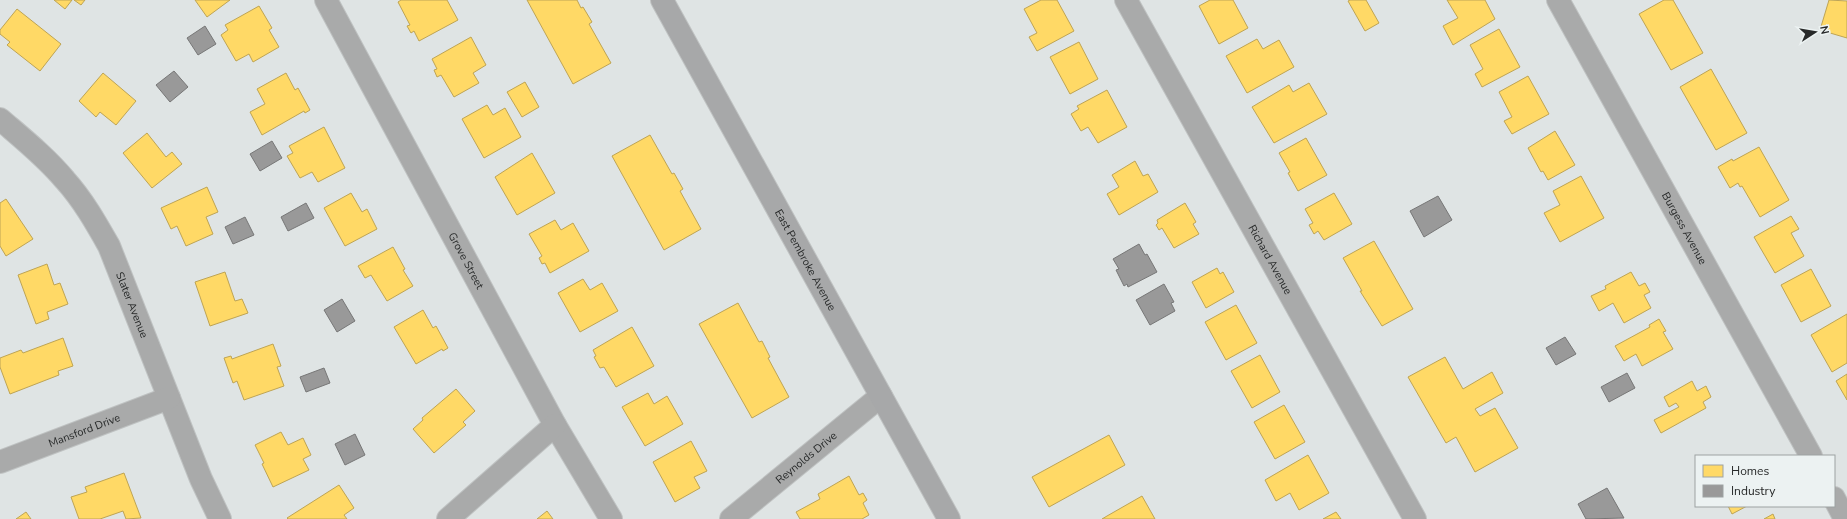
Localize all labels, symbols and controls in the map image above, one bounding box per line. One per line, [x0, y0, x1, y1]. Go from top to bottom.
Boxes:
north arrow [1795, 12, 1835, 52]
text: N [1816, 24, 1832, 36]
street label: Burgess Avenue [1658, 189, 1711, 267]
street label: East Pembroke Avenue [772, 206, 840, 314]
street label: Richard Avenue [1245, 222, 1296, 297]
street label: Grove Street [445, 230, 488, 292]
street label: Slater Avenue [112, 270, 152, 340]
street label: Mansford Drive [46, 410, 122, 451]
street label: Reynolds Drive [772, 428, 840, 487]
legend [1695, 455, 1835, 507]
text: Homes [1731, 463, 1769, 479]
text: Industry [1731, 483, 1776, 499]

